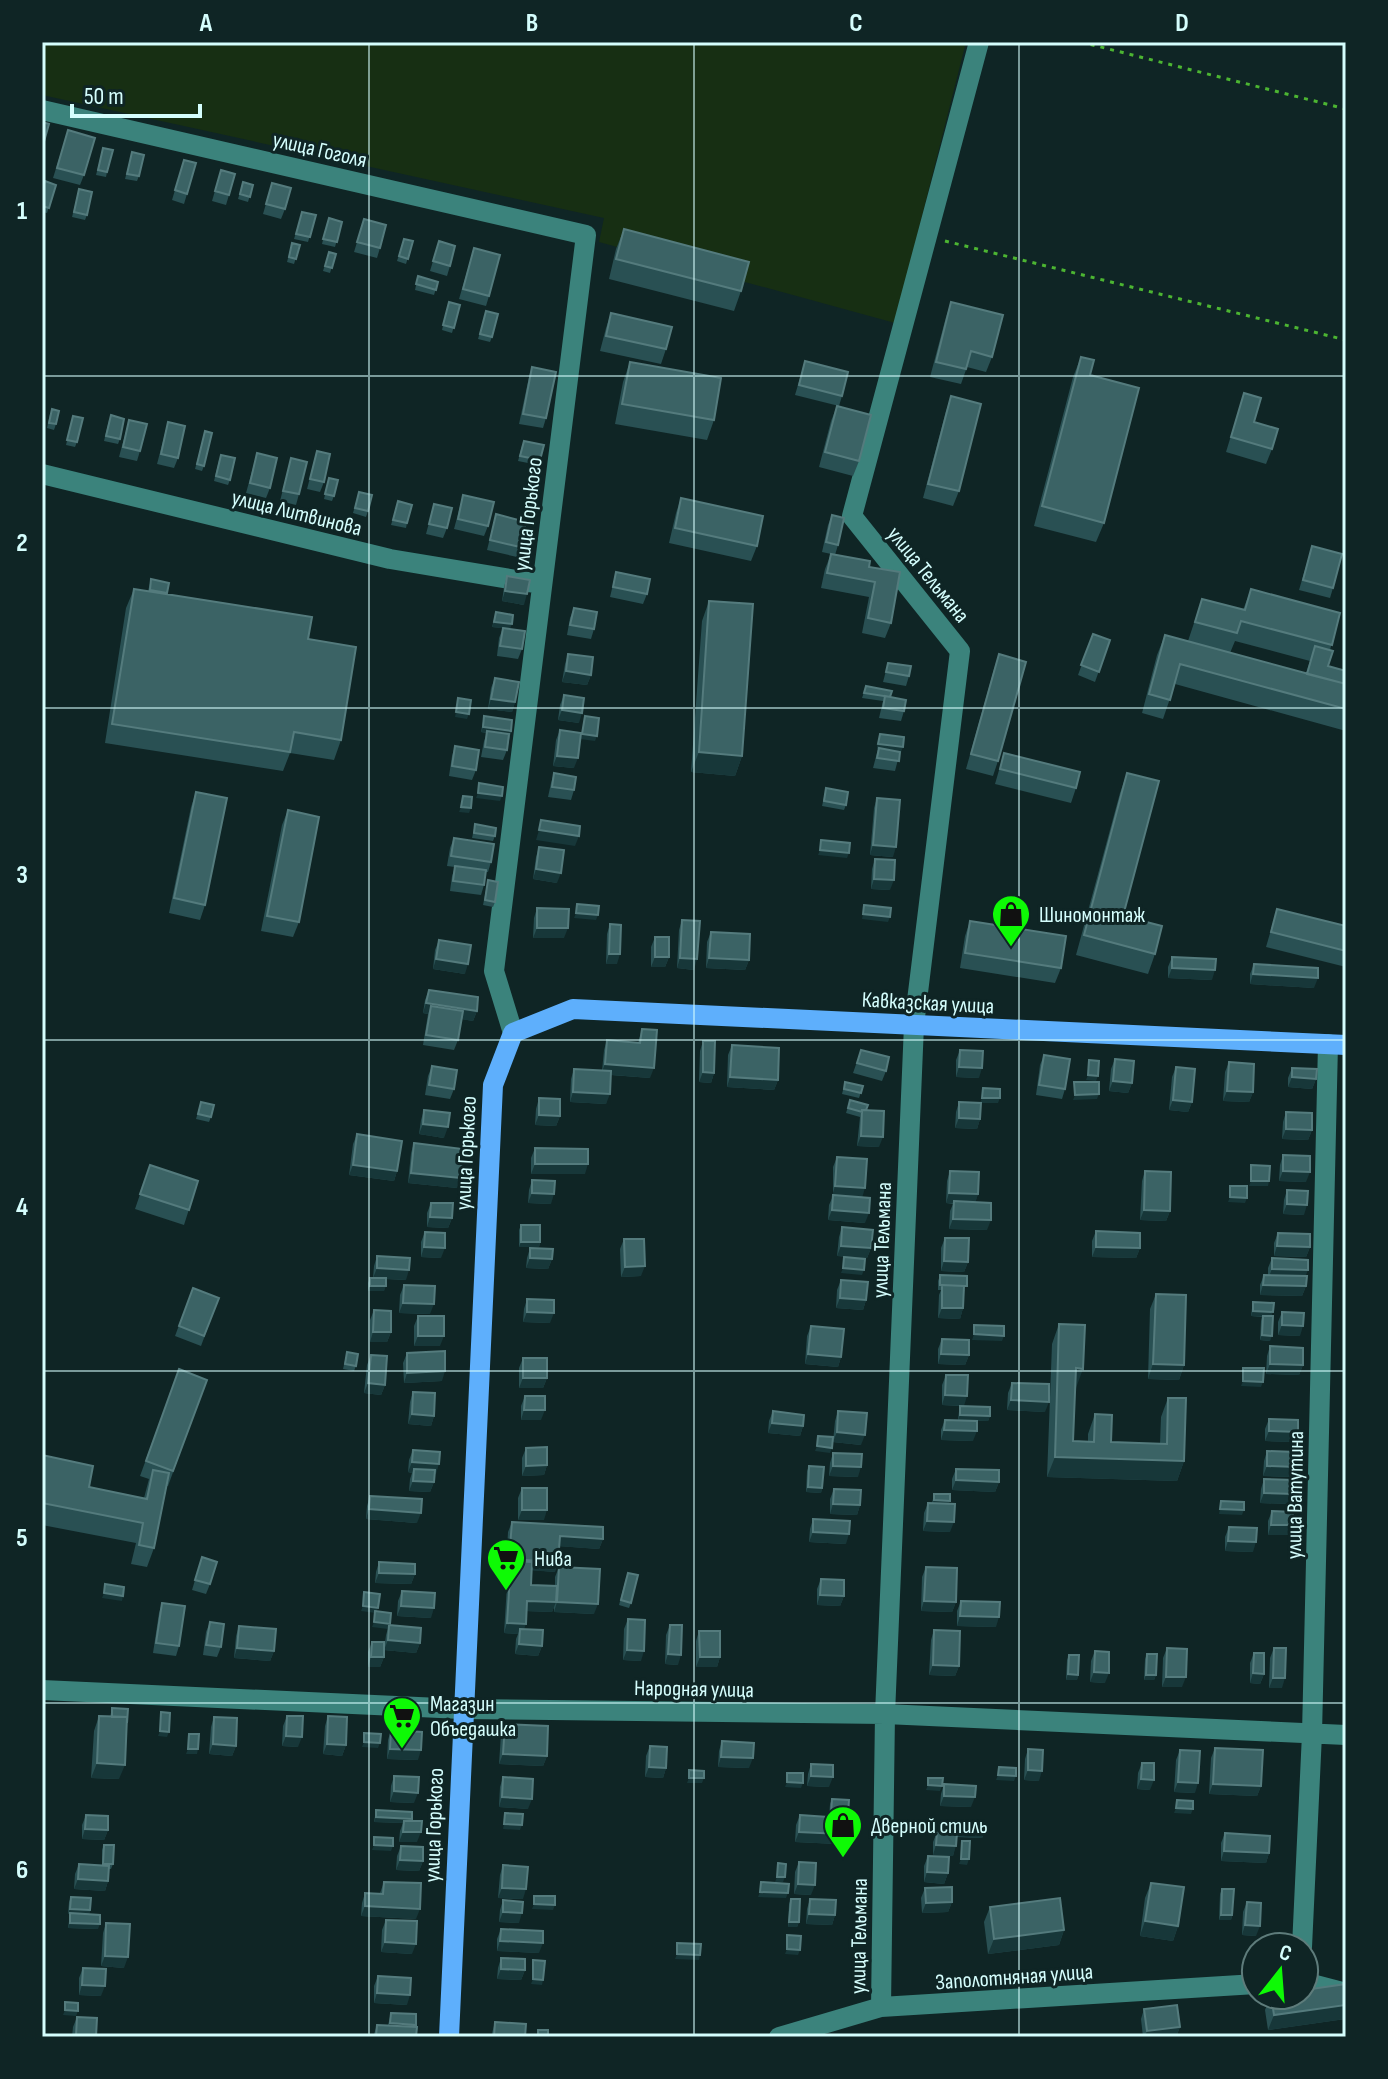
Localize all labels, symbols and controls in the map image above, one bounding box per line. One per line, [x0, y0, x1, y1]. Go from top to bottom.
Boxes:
text: A [199, 8, 213, 39]
text: B [526, 8, 538, 39]
text: C [849, 8, 863, 39]
text: D [1175, 8, 1189, 39]
scale bar [72, 68, 200, 118]
text: 50 m [84, 82, 124, 111]
street label: улица Гоголя [270, 127, 369, 174]
text: 1 [17, 196, 27, 227]
street label: улица Горького [508, 456, 549, 573]
street label: улица Литвинова [229, 484, 365, 543]
street label: улица Тельмана [881, 521, 975, 628]
text: 2 [16, 528, 28, 559]
text: 3 [16, 860, 28, 891]
shop icon: Шиномонтаж [990, 893, 1032, 948]
place label: Шиномонтаж [1039, 902, 1145, 929]
street label: Кавказская улица [861, 987, 995, 1020]
street label: улица Горького [450, 1095, 483, 1211]
street label: улица Тельмана [867, 1182, 898, 1298]
text: 4 [16, 1192, 28, 1223]
street label: улица Ватутина [1281, 1431, 1310, 1559]
text: 5 [16, 1523, 28, 1554]
supermarket icon: Нива [485, 1537, 527, 1592]
place label: Нива [534, 1546, 572, 1573]
street label: Народная улица [634, 1675, 754, 1704]
place label: Магазин Объедашка [430, 1691, 516, 1743]
supermarket icon: Магазин Объедашка [381, 1695, 423, 1750]
street label: улица Горького [419, 1767, 450, 1883]
shop icon: Дверной стиль [822, 1804, 864, 1859]
place label: Дверной стиль [871, 1813, 988, 1840]
text: 6 [16, 1855, 28, 1886]
street label: улица Тельмана [845, 1878, 874, 1994]
north arrow [1240, 1931, 1320, 2011]
text: С [1276, 1939, 1295, 1968]
street label: Заполотняная улица [934, 1959, 1094, 1996]

